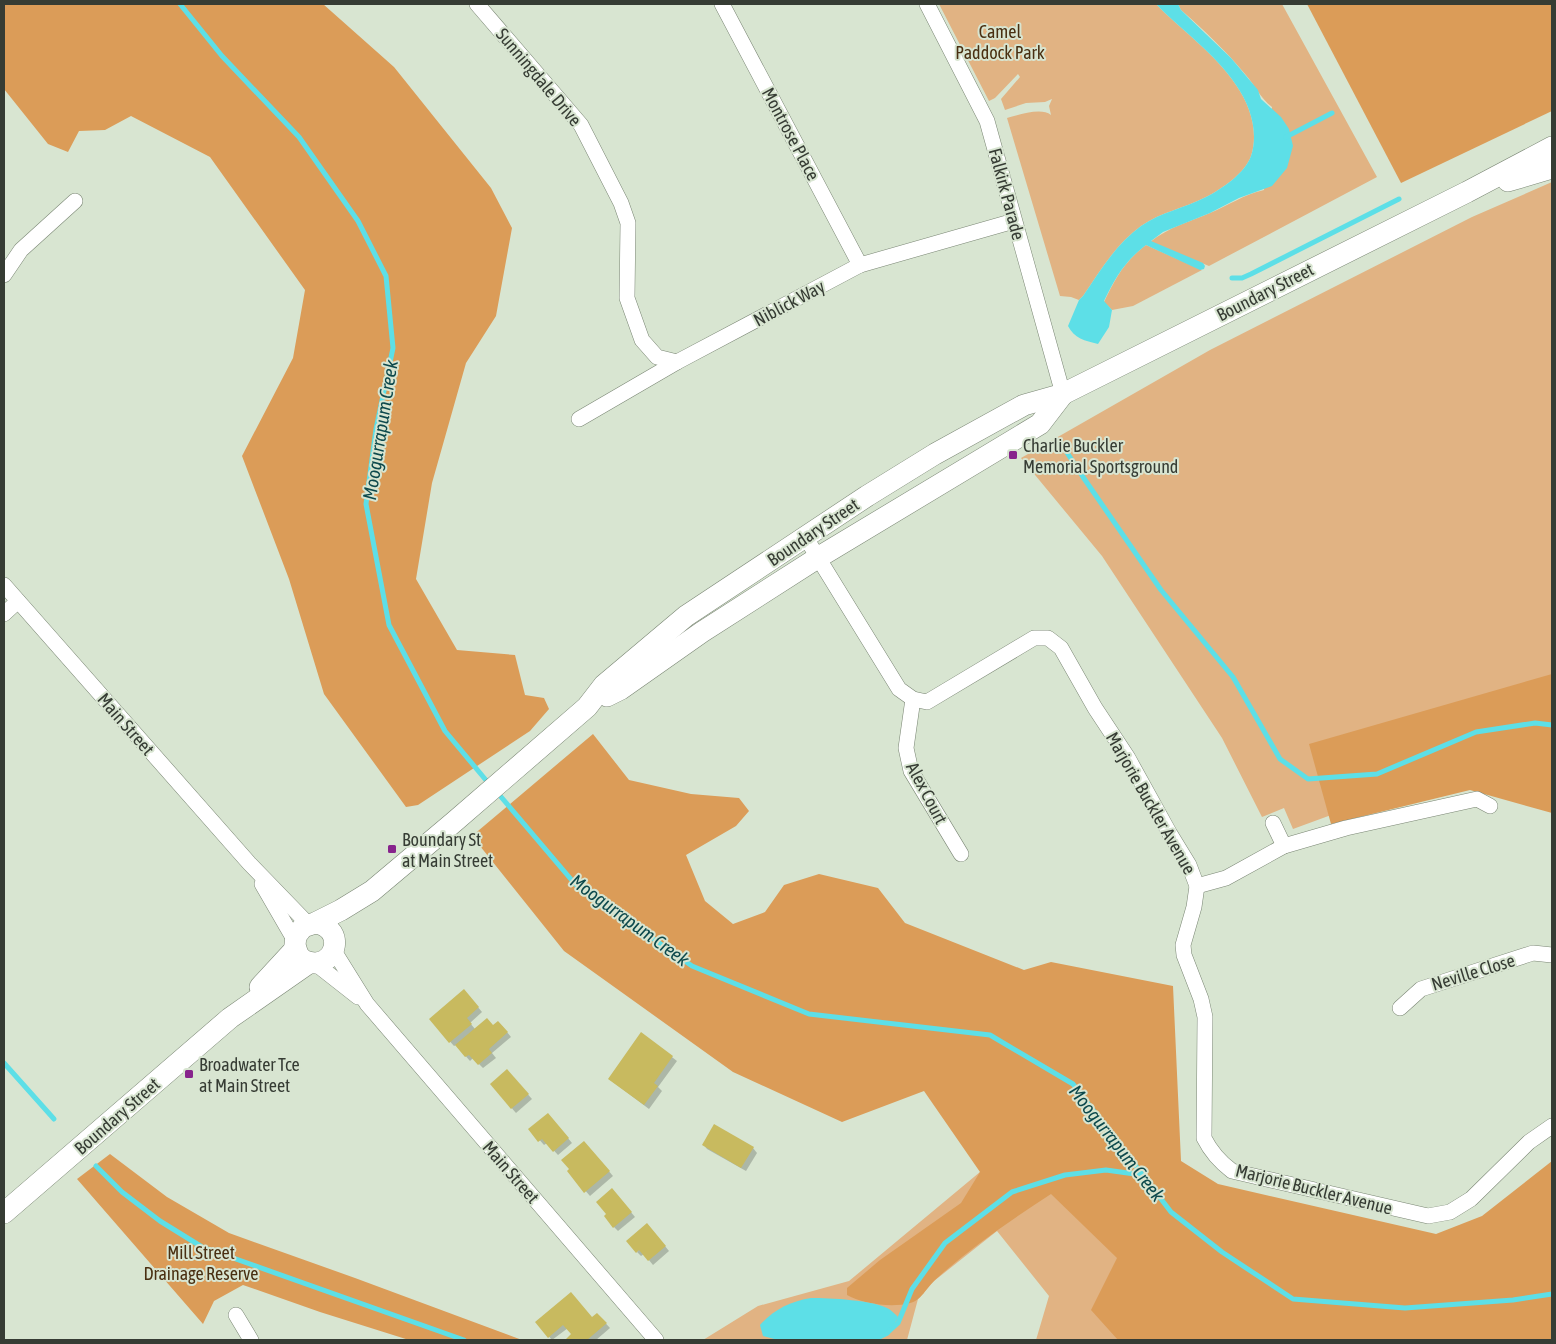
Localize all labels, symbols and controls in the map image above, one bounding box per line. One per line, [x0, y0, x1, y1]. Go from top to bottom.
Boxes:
park label: Camel Paddock Park [955, 21, 1045, 63]
street label: Sunningdale Drive [492, 24, 586, 130]
street label: Montrose Place [758, 84, 824, 184]
street label: Falkirk Parade [985, 146, 1029, 242]
street label: Boundary Street [1213, 259, 1317, 325]
street label: Niblick Way [750, 276, 828, 330]
water label: Moogurrapum Creek [358, 358, 402, 502]
place label: Charlie Buckler Memorial Sportsground [1023, 435, 1178, 477]
marker: Charlie Buckler Memorial Sportsground [1007, 449, 1019, 461]
street label: Boundary Street [763, 494, 863, 570]
street label: Main Street [93, 689, 159, 759]
street label: Marjorie Buckler Avenue [1102, 728, 1200, 878]
street label: Alex Court [902, 759, 952, 827]
place label: Boundary St at Main Street [402, 829, 493, 871]
marker: Boundary St at Main Street [386, 843, 398, 855]
water label: Moogurrapum Creek [566, 870, 694, 971]
street label: Neville Close [1429, 949, 1517, 995]
place label: Broadwater Tce at Main Street [199, 1054, 300, 1096]
marker: Broadwater Tce at Main Street [183, 1068, 195, 1080]
street label: Boundary Street [70, 1073, 164, 1159]
water label: Moogurrapum Creek [1065, 1080, 1170, 1206]
street label: Main Street [478, 1137, 544, 1207]
street label: Marjorie Buckler Avenue [1234, 1159, 1394, 1219]
park label: Mill Street Drainage Reserve [143, 1242, 259, 1284]

